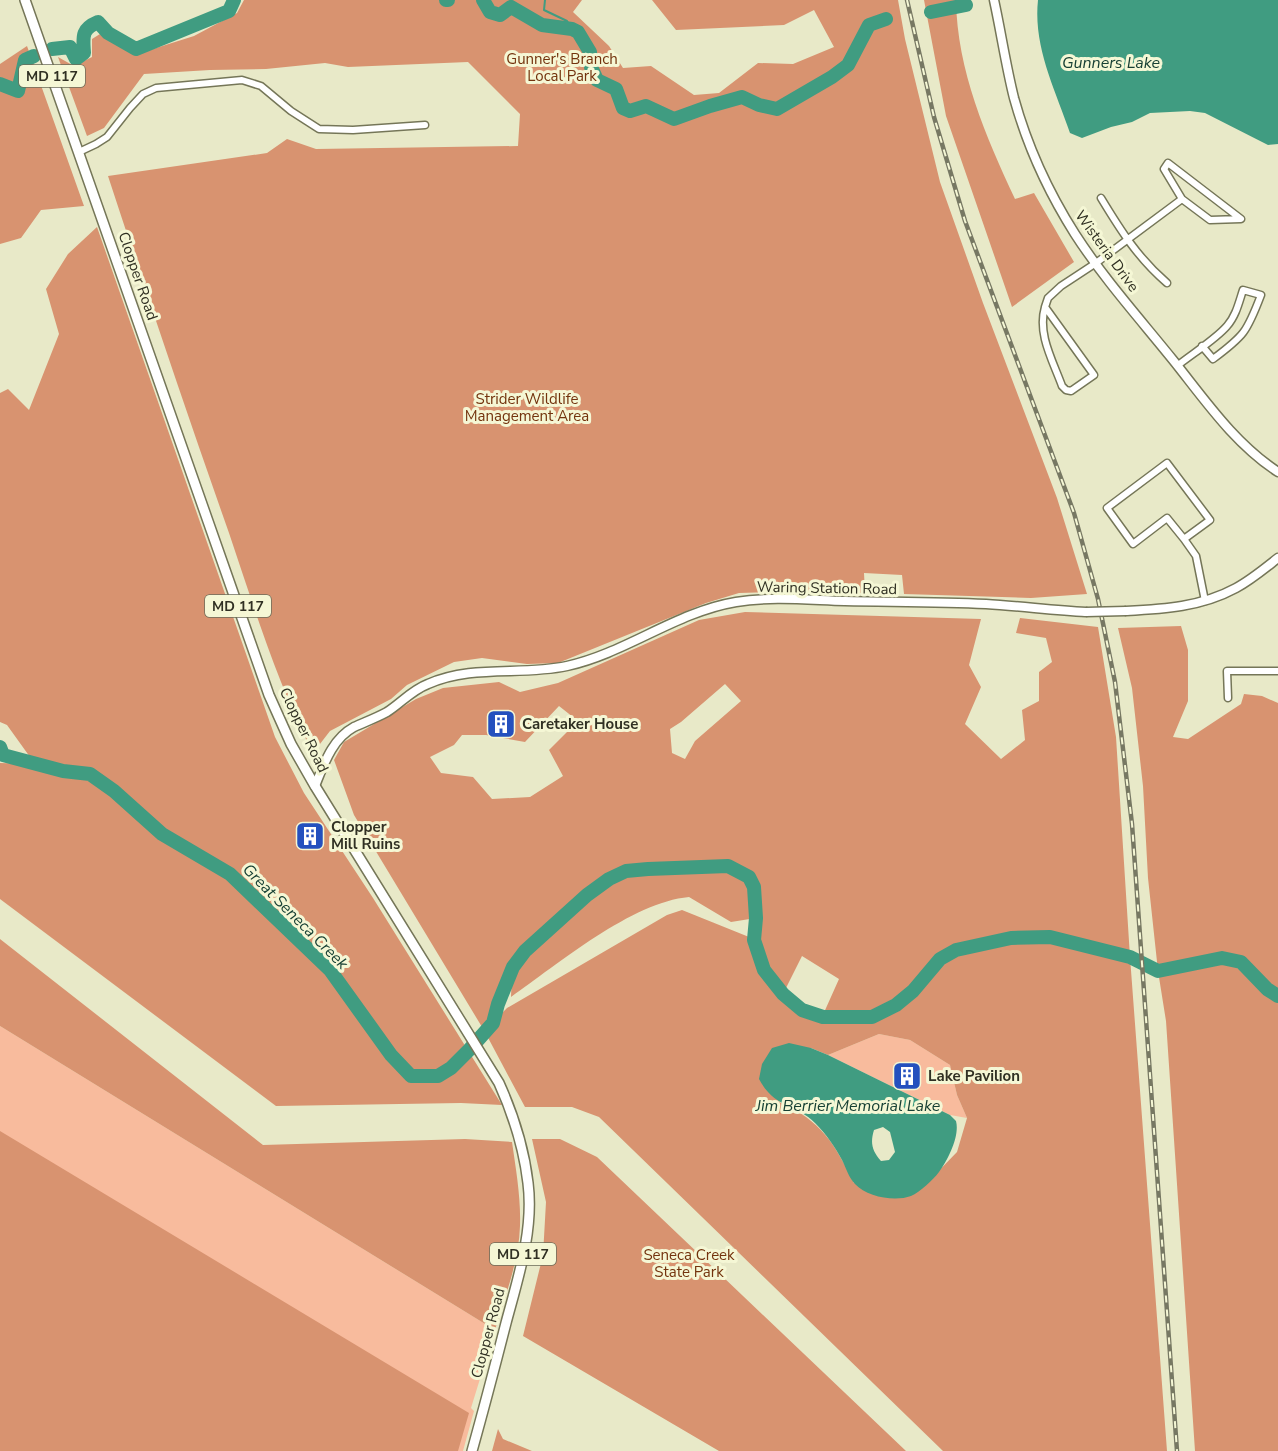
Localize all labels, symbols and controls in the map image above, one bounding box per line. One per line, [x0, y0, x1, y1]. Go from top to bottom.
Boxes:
park label: Gunner's Branch Local Park [506, 49, 618, 86]
water label: Gunners Lake [1062, 52, 1161, 74]
road number: MD 117 [19, 65, 85, 87]
street label: Wisteria Drive [1071, 206, 1143, 296]
street label: Clopper Road [114, 229, 162, 323]
park label: Strider Wildlife Management Area [465, 389, 589, 426]
street label: Waring Station Road [757, 577, 897, 599]
road number: MD 117 [205, 595, 271, 617]
street label: Clopper Road [275, 684, 333, 776]
building icon: Caretaker House [485, 708, 517, 740]
place label: Caretaker House [522, 714, 638, 734]
place label: Clopper Mill Ruins [331, 817, 400, 854]
building icon: Clopper Mill Ruins [294, 820, 326, 852]
water label: Great Seneca Creek [238, 859, 354, 975]
building icon: Lake Pavilion [891, 1060, 923, 1092]
place label: Lake Pavilion [928, 1066, 1020, 1086]
water label: Jim Berrier Memorial Lake [755, 1095, 941, 1117]
road number: MD 117 [490, 1243, 556, 1265]
park label: Seneca Creek State Park [643, 1245, 735, 1282]
street label: Clopper Road [466, 1286, 510, 1380]

